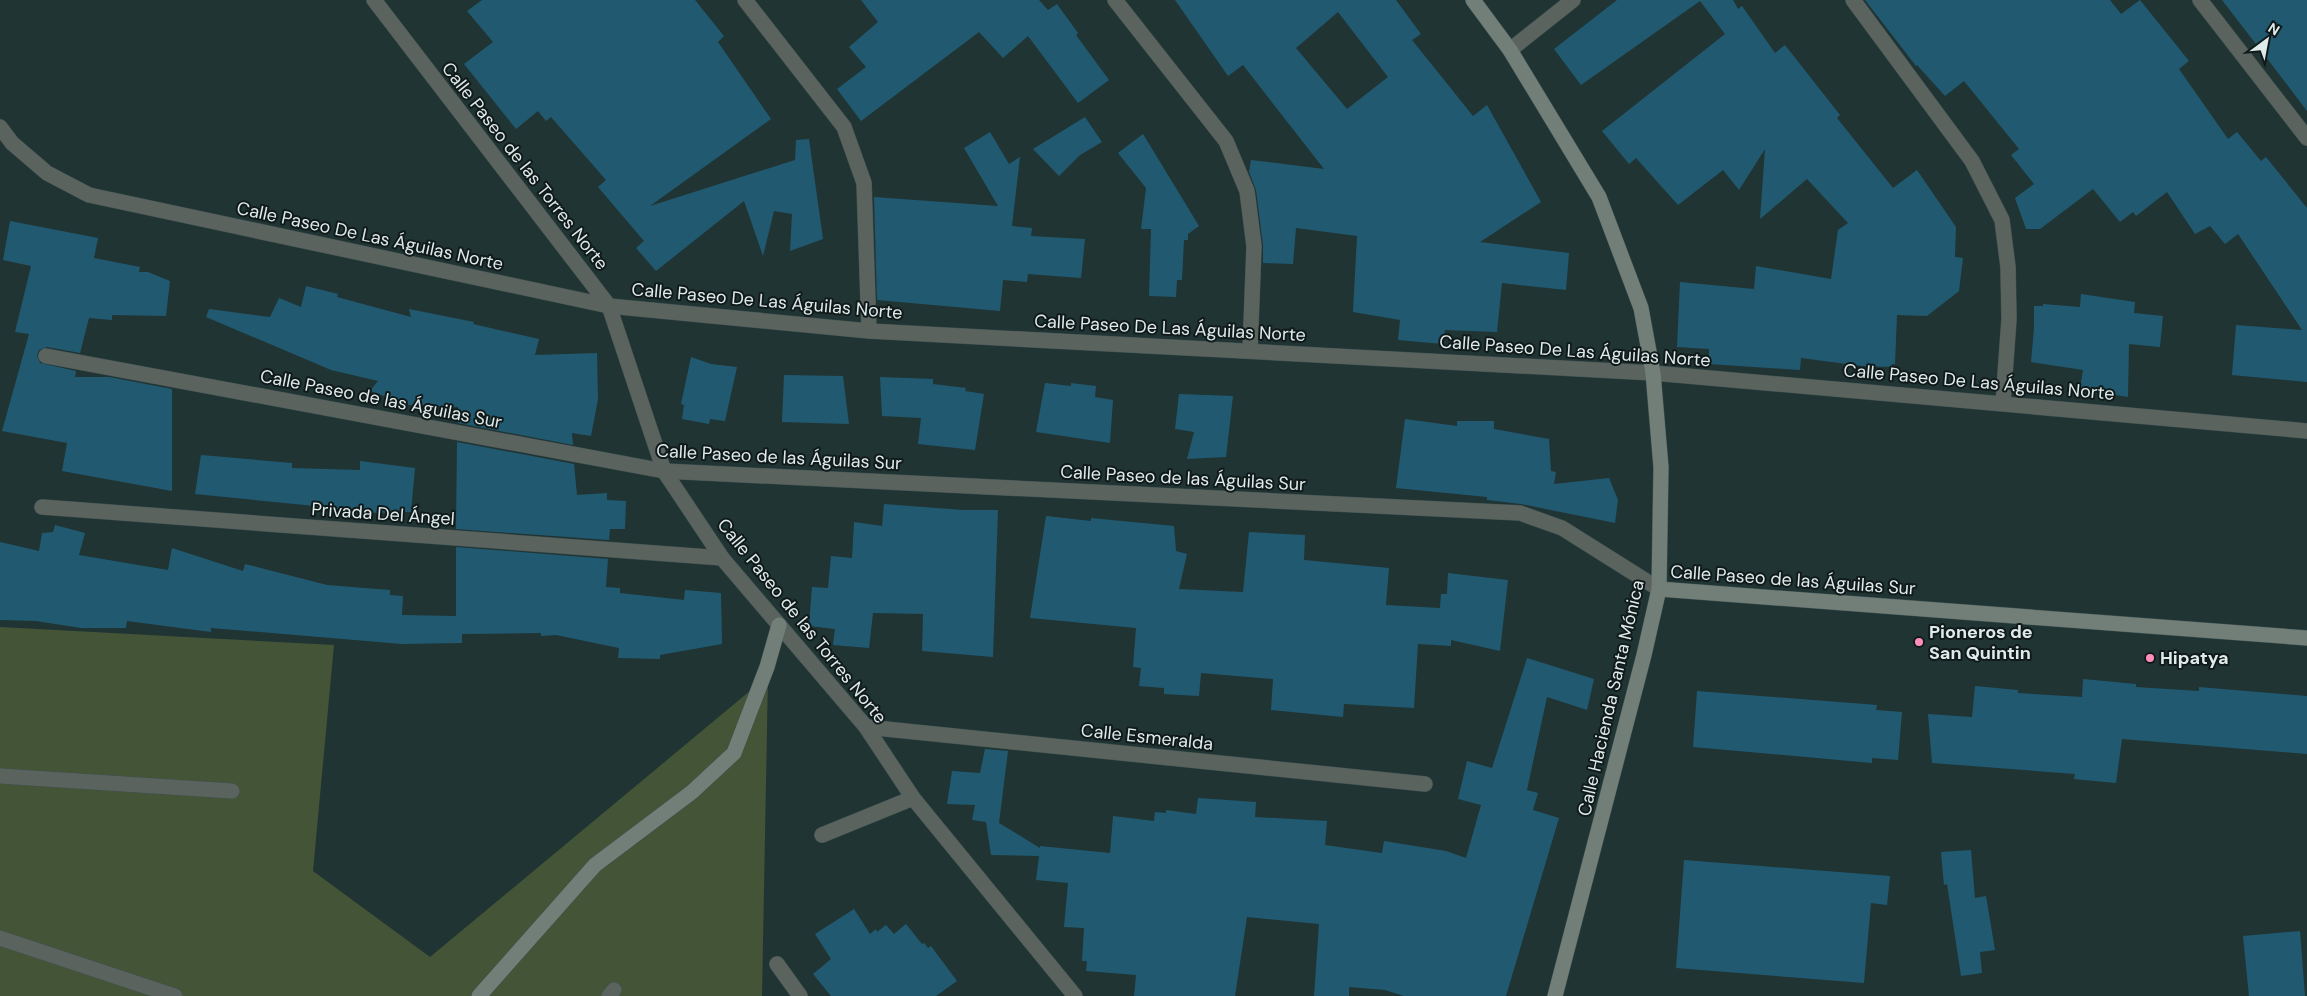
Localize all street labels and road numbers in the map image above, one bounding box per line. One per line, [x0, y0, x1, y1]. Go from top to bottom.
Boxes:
street label: Calle Paseo de las Torres Norte [436, 57, 614, 275]
street label: Calle Paseo De Las Águilas Norte [235, 196, 505, 276]
street label: Calle Paseo De Las Águilas Norte [631, 277, 903, 325]
street label: Calle Paseo De Las Águilas Norte [1034, 309, 1306, 347]
street label: Calle Paseo De Las Águilas Norte [1439, 330, 1711, 372]
street label: Calle Paseo De Las Águilas Norte [1843, 358, 2115, 406]
street label: Calle Paseo de las Águilas Sur [258, 364, 504, 434]
street label: Calle Paseo de las Águilas Sur [656, 439, 903, 475]
street label: Calle Paseo de las Águilas Sur [1060, 460, 1307, 496]
street label: Privada Del Ángel [310, 497, 456, 531]
street label: Calle Paseo de las Torres Norte [712, 514, 892, 728]
street label: Calle Paseo de las Águilas Sur [1670, 559, 1917, 601]
street label: Calle Hacienda Santa Mónica [1572, 578, 1650, 818]
street label: Calle Esmeralda [1080, 718, 1214, 756]

